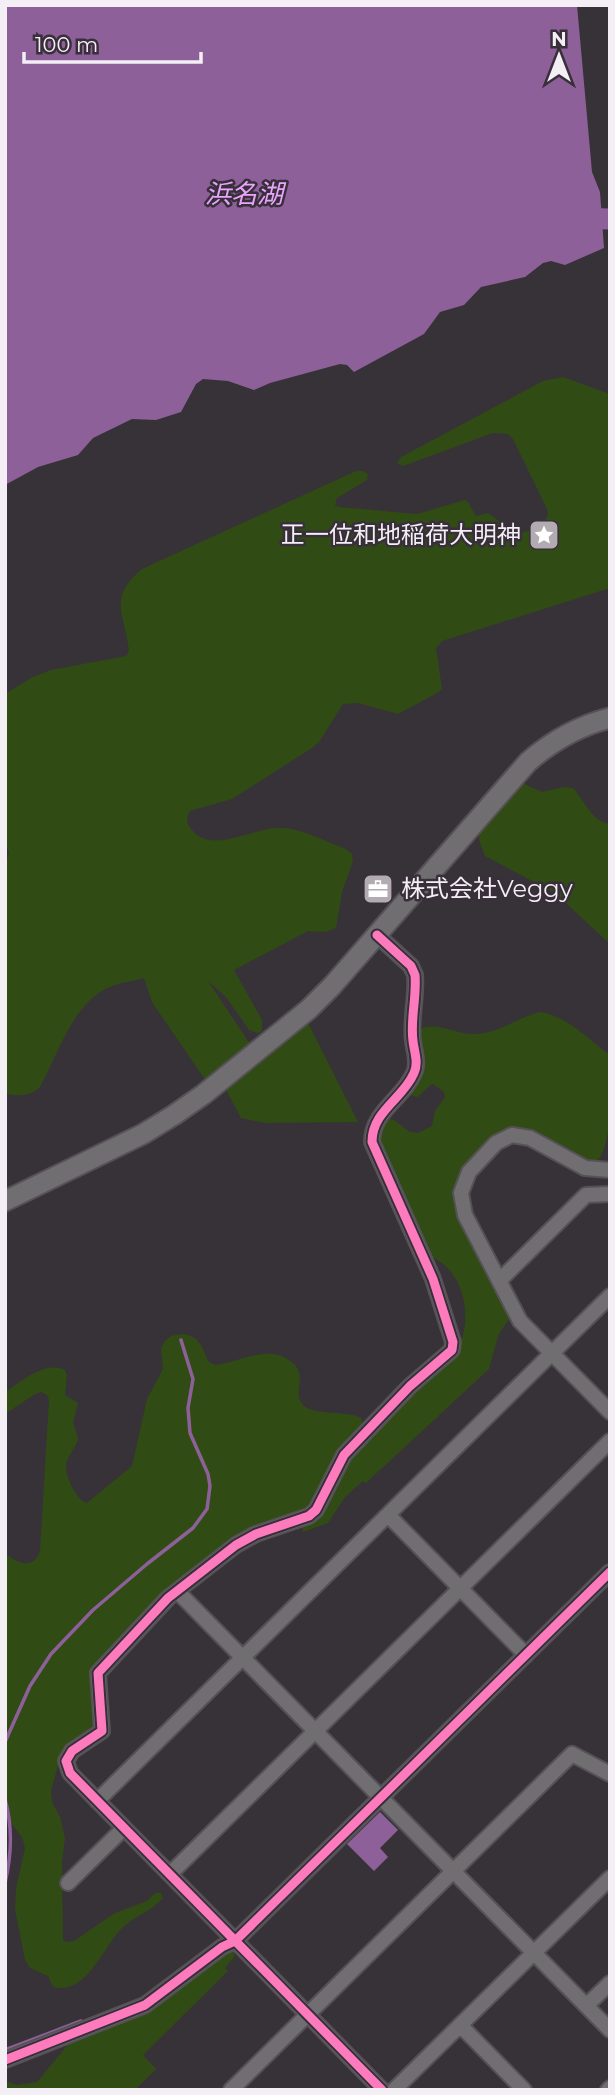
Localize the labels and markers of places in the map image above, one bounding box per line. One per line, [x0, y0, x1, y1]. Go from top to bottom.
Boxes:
place icon: 正一位和地稲荷大明神 [527, 518, 561, 552]
place label: 正一位和地稲荷大明神 [281, 520, 521, 549]
office icon: 株式会社Veggy [361, 872, 395, 906]
place label: 株式会社Veggy [401, 874, 573, 903]

